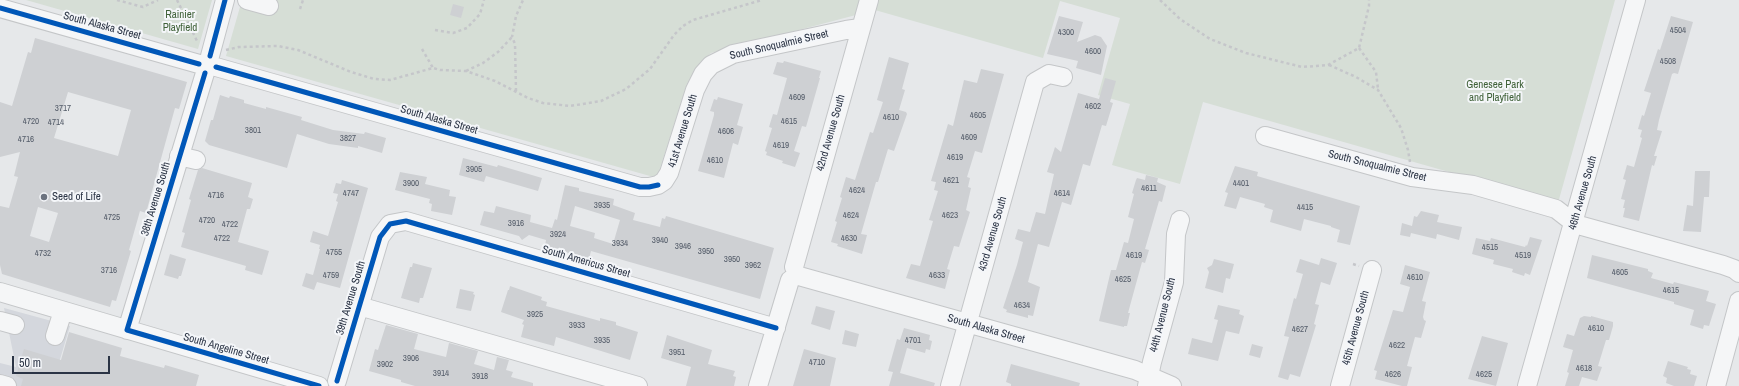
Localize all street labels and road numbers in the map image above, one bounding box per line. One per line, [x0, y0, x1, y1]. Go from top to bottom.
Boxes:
street label: South Alaska Street [62, 9, 142, 43]
street label: South Snoqualmie Street [728, 27, 830, 63]
street label: 41st Avenue South [666, 93, 700, 169]
street label: 42nd Avenue South [814, 93, 848, 173]
street label: South Alaska Street [399, 103, 479, 137]
street label: South Snoqualmie Street [1327, 147, 1427, 185]
street label: 46th Avenue South [1566, 154, 1600, 232]
street label: 38th Avenue South [138, 160, 174, 238]
street label: 43rd Avenue South [976, 195, 1010, 273]
street label: South Americus Street [541, 243, 631, 281]
street label: 39th Avenue South [333, 259, 369, 337]
street label: 44th Avenue South [1147, 276, 1179, 354]
street label: 45th Avenue South [1340, 289, 1372, 367]
street label: South Alaska Street [946, 312, 1026, 346]
street label: South Angeline Street [182, 330, 270, 368]

